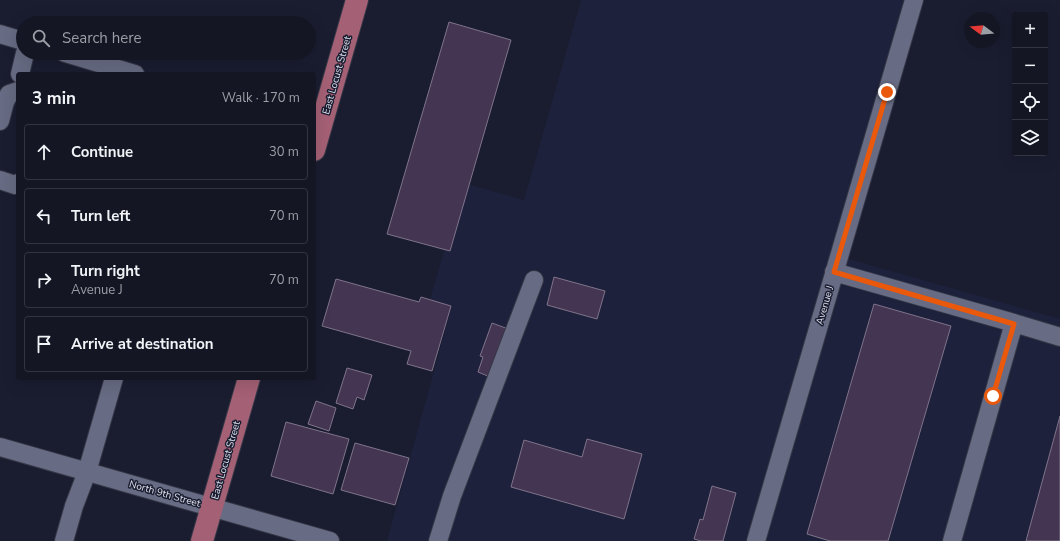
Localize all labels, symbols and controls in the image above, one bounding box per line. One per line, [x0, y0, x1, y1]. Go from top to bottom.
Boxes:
north arrow [964, 12, 1000, 48]
map controls [1012, 12, 1048, 156]
button: + [1012, 12, 1048, 48]
search box [16, 16, 316, 60]
icon: search [30, 27, 52, 49]
text: Search here [62, 28, 142, 48]
street label: East Locust Street [319, 34, 355, 116]
button: − [1012, 48, 1048, 84]
route end [878, 83, 896, 101]
button: locate [1012, 84, 1048, 120]
text: 3 min [32, 87, 76, 110]
text: Walk · 170 m [222, 89, 300, 107]
button: layers [1012, 120, 1048, 156]
icon: ahead [33, 141, 55, 163]
text: Continue [71, 142, 133, 162]
text: 30 m [269, 143, 299, 161]
icon: left [33, 205, 55, 227]
text: Turn left [71, 206, 130, 226]
text: 70 m [269, 207, 299, 225]
text: Turn right [71, 261, 140, 281]
icon: right [33, 269, 55, 291]
text: 70 m [269, 271, 299, 289]
text: Avenue J [71, 281, 123, 299]
street label: Avenue J [813, 284, 837, 326]
icon: arrive [33, 333, 55, 355]
text: Arrive at destination [71, 334, 214, 354]
route start [984, 387, 1002, 405]
street label: East Locust Street [208, 419, 244, 501]
street label: North 9th Street [127, 477, 202, 511]

